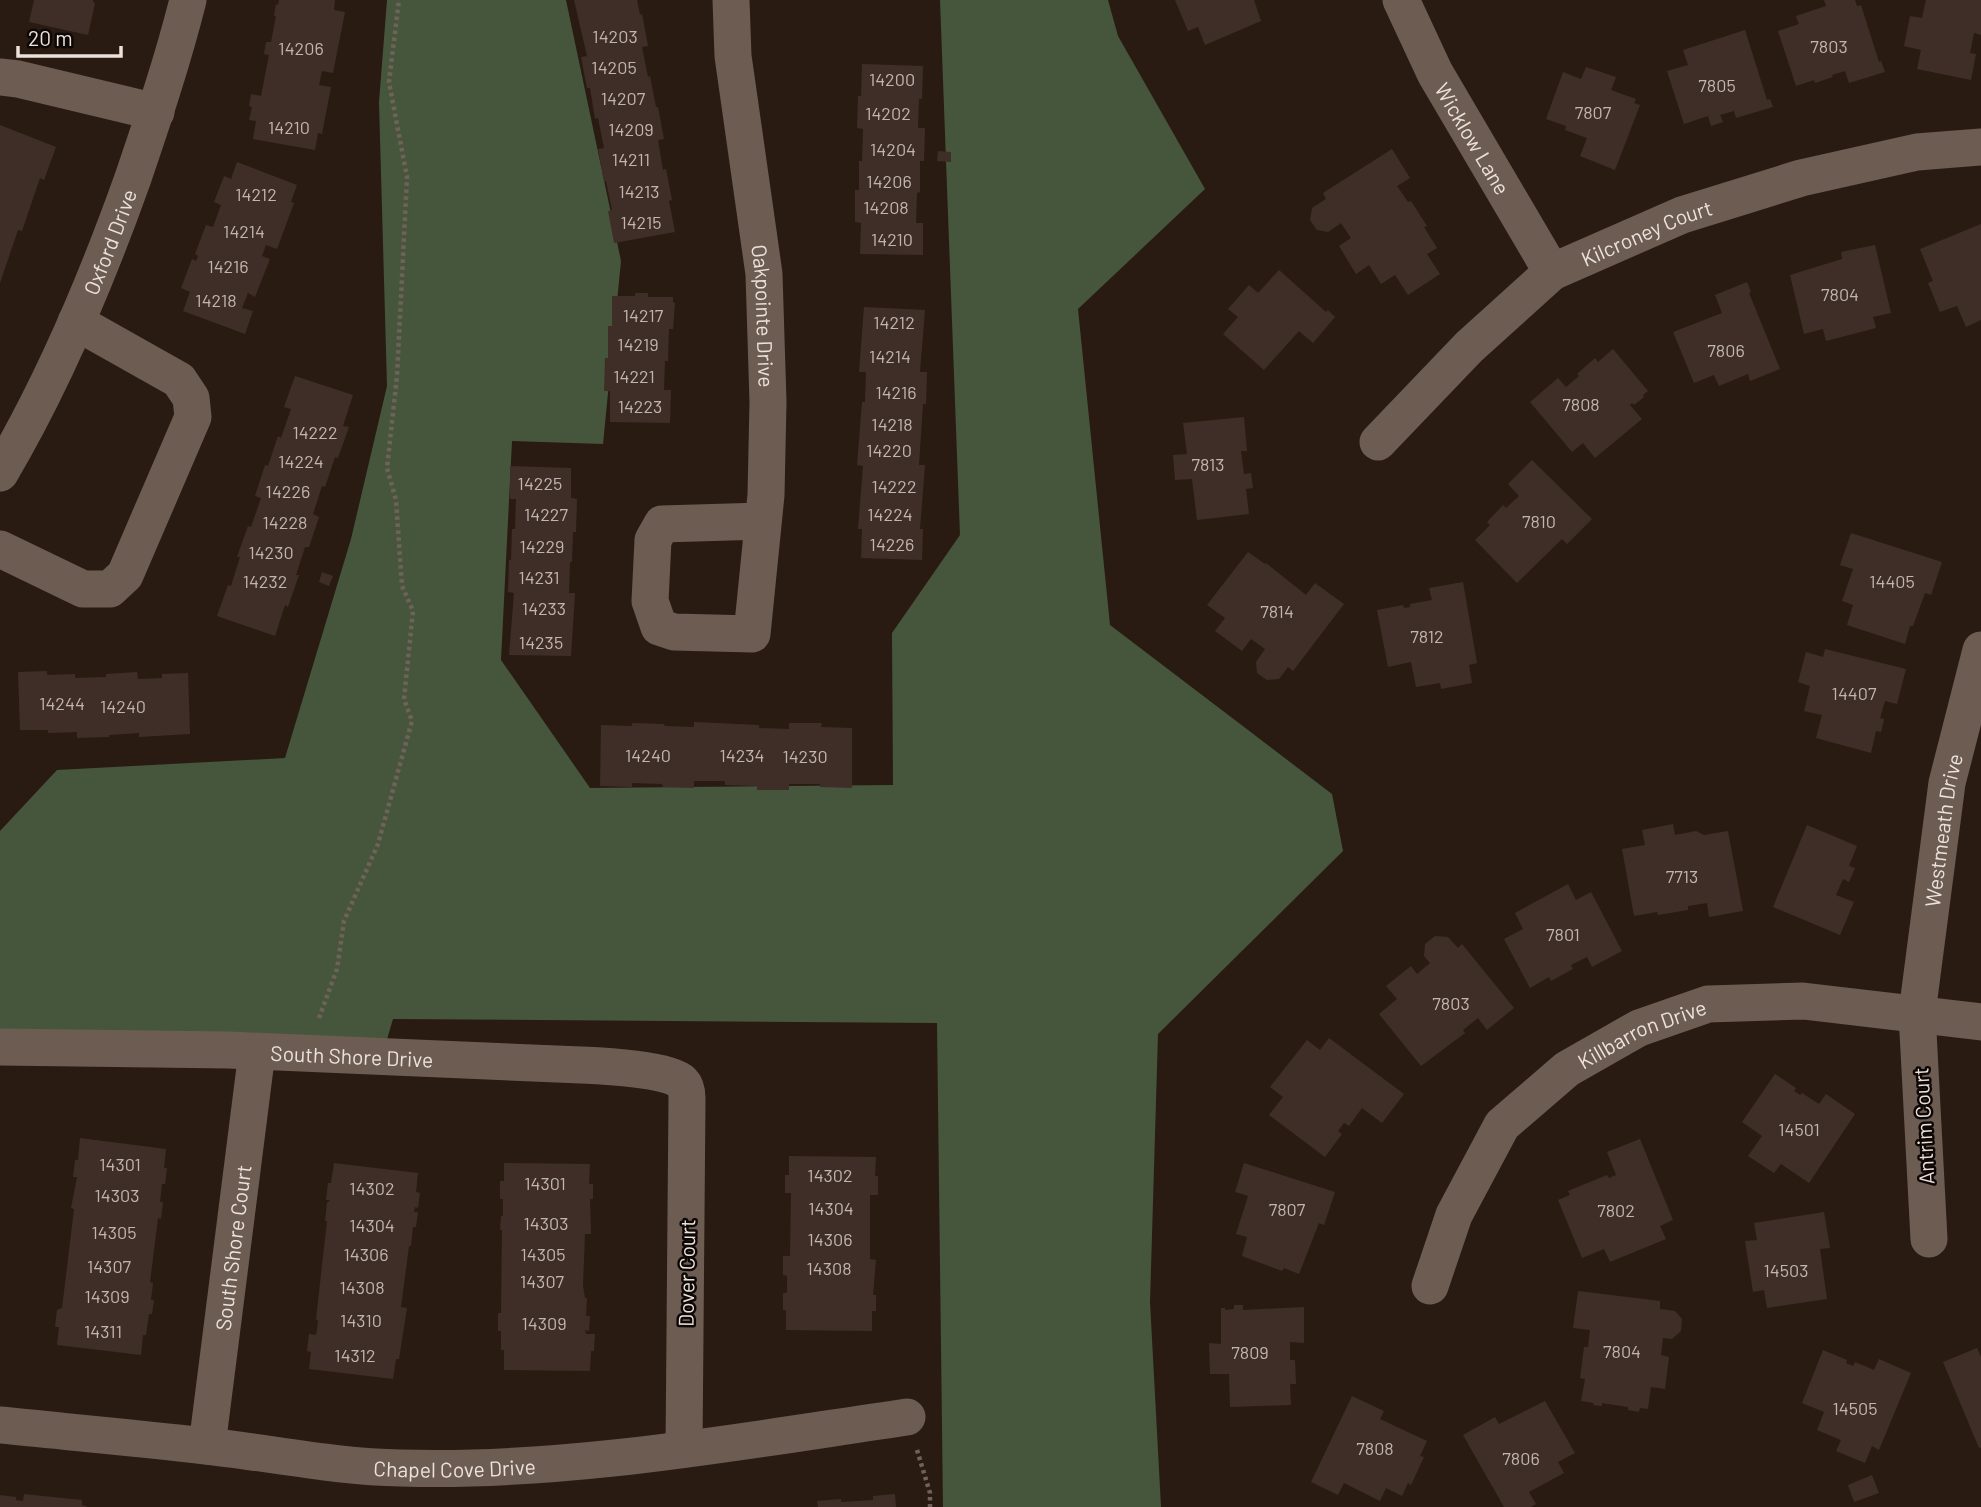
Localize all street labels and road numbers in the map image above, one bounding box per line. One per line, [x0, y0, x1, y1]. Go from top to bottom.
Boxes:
street label: Wicklow Lane [1431, 78, 1516, 199]
street label: Oxford Drive [77, 185, 141, 298]
street label: Kilcroney Court [1577, 194, 1715, 270]
street label: Oakpointe Drive [747, 243, 780, 388]
street label: Westmeath Drive [1918, 751, 1967, 908]
street label: Killbarron Drive [1573, 993, 1709, 1073]
street label: South Shore Drive [270, 1039, 434, 1071]
street label: Antrim Court [1907, 1067, 1939, 1185]
street label: South Shore Court [209, 1163, 255, 1332]
street label: Dover Court [673, 1219, 699, 1327]
street label: Chapel Cove Drive [373, 1453, 536, 1481]

